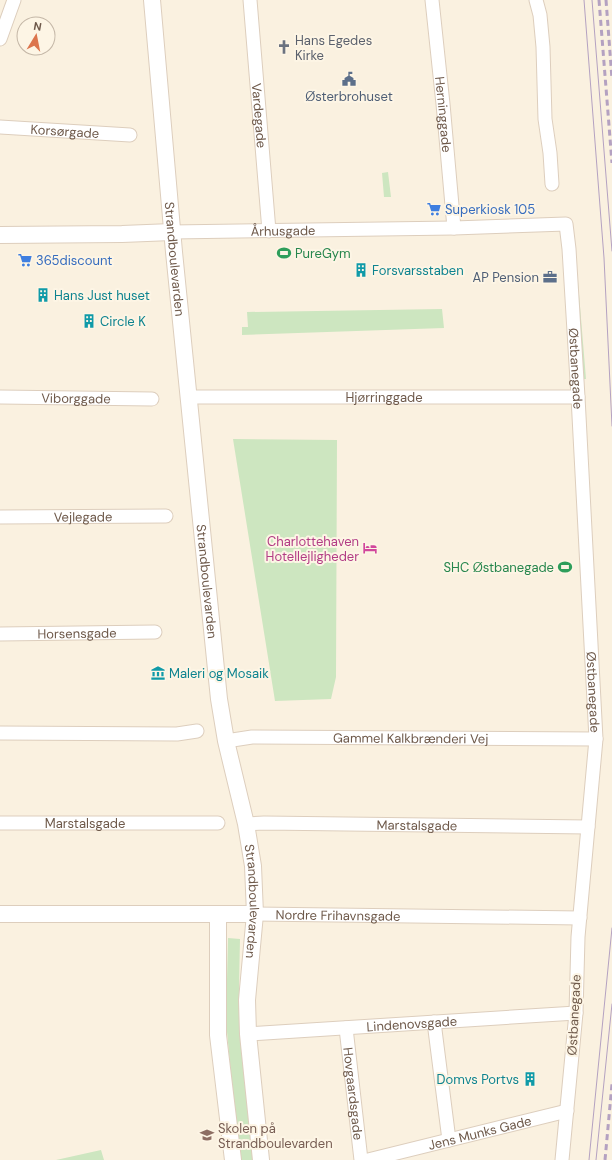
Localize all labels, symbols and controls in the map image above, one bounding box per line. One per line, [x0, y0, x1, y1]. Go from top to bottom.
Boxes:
north arrow [16, 16, 56, 56]
text: N [33, 19, 43, 34]
place label: Hans Egedes Kirke [295, 32, 372, 64]
church icon: Hans Egedes Kirke [276, 39, 292, 55]
public building icon: Østerbrohuset [341, 71, 357, 87]
street label: Herninggade [432, 76, 456, 153]
street label: Vardegade [248, 82, 271, 149]
place label: Østerbrohuset [305, 88, 393, 105]
street label: Korsørgade [30, 120, 100, 142]
street label: Strandboulevarden [161, 201, 189, 317]
supermarket icon: Superkiosk 105 [426, 201, 442, 217]
place label: Superkiosk 105 [445, 201, 535, 218]
street label: Århusgade [250, 221, 316, 239]
sports icon: PureGym [276, 245, 292, 261]
place label: PureGym [295, 245, 351, 262]
supermarket icon: 365discount [17, 252, 33, 268]
place label: 365discount [36, 252, 112, 269]
building icon: Forsvarsstaben [353, 262, 369, 278]
place label: Forsvarsstaben [372, 262, 464, 279]
place label: AP Pension [473, 269, 539, 286]
office icon: AP Pension [542, 269, 558, 285]
building icon: Hans Just huset [35, 287, 51, 303]
place label: Hans Just huset [54, 287, 150, 304]
building icon: Circle K [81, 313, 97, 329]
place label: Circle K [100, 313, 146, 330]
street label: Østbanegade [565, 327, 587, 410]
street label: Viborggade [41, 389, 111, 407]
street label: Hjørringgade [345, 389, 423, 406]
street label: Vejlegade [54, 508, 112, 525]
street label: Strandboulevarden [193, 523, 221, 639]
place label: Charlottehaven Hotellejligheder [266, 533, 359, 565]
hotel icon: Charlottehaven Hotellejligheder [362, 540, 378, 556]
place label: SHC Østbanegade [444, 559, 554, 576]
sports icon: SHC Østbanegade [557, 559, 573, 575]
street label: Horsensgade [37, 624, 117, 642]
street label: Østbanegade [583, 651, 604, 733]
museum icon: Maleri og Mosaik [150, 665, 166, 681]
place label: Maleri og Mosaik [169, 665, 269, 682]
street label: Gammel Kalkbrænderi Vej [333, 729, 488, 747]
street label: Marstalsgade [45, 815, 125, 832]
street label: Marstalsgade [377, 816, 457, 834]
street label: Strandboulevarden [241, 843, 264, 959]
street label: Nordre Frihavnsgade [275, 906, 401, 924]
street label: Østbanegade [563, 974, 585, 1056]
street label: Lindenovsgade [366, 1012, 458, 1035]
street label: Hovgaardsgade [340, 1046, 367, 1141]
place label: Domvs Portvs [437, 1071, 519, 1088]
building icon: Domvs Portvs [522, 1071, 538, 1087]
street label: Jens Munks Gade [426, 1112, 533, 1153]
place label: Skolen på Strandboulevarden [218, 1120, 333, 1152]
school or university icon: Skolen på Strandboulevarden [199, 1127, 215, 1143]

